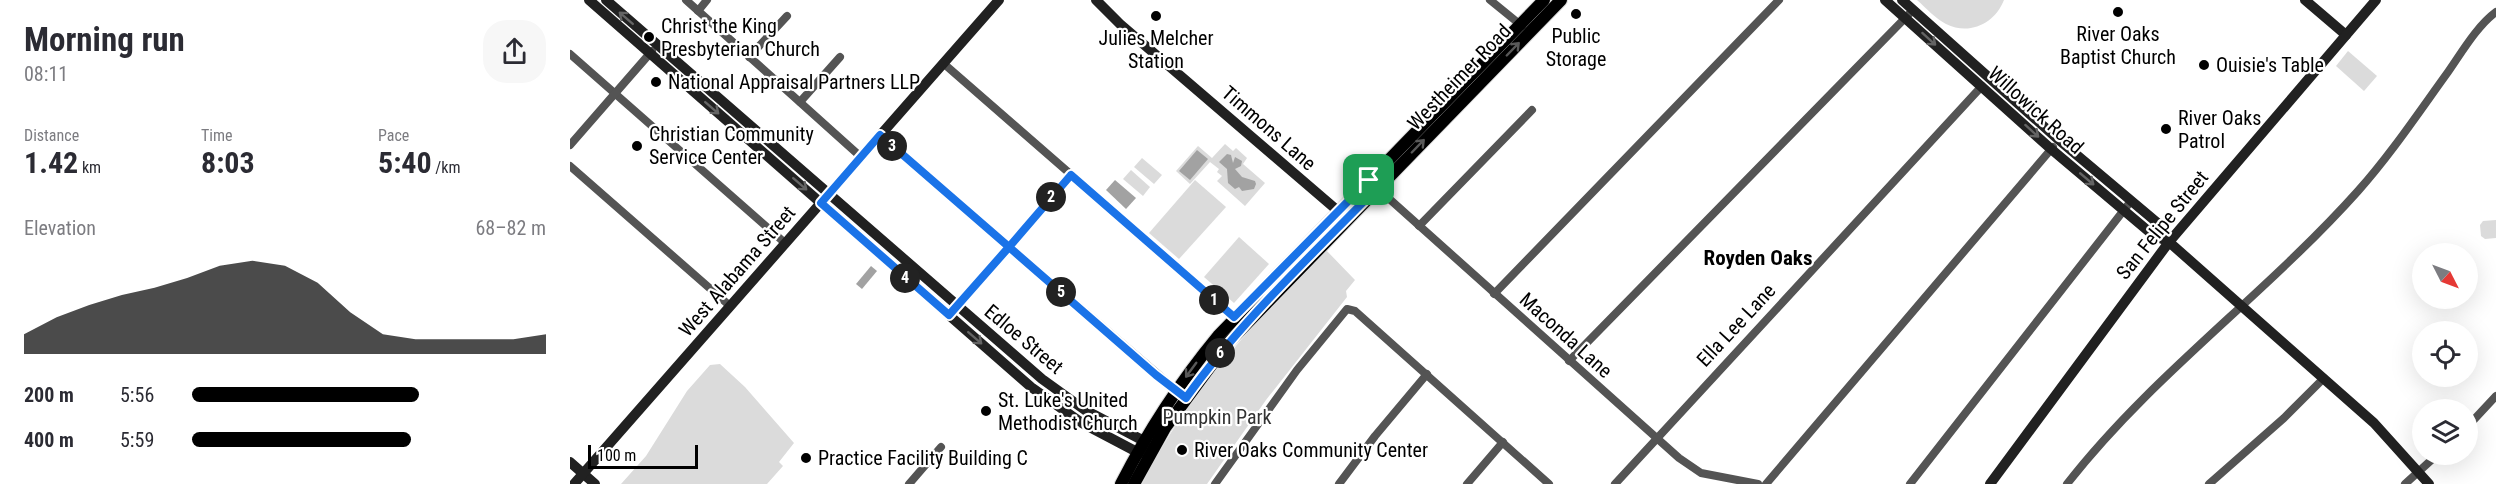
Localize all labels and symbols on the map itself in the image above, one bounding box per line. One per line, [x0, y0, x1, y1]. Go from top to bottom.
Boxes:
marker: River Oaks Baptist Church [2111, 5, 2125, 19]
marker: Public Storage [1569, 7, 1583, 21]
marker: Julies Melcher Station [1149, 9, 1163, 23]
one-way arrow [618, 11, 634, 24]
place label: Christ the King Presbyterian Church [661, 14, 820, 61]
street label: Westheimer Road [1402, 19, 1516, 135]
place label: River Oaks Baptist Church [2060, 22, 2176, 69]
place label: Public Storage [1546, 24, 1606, 71]
place label: Julies Melcher Station [1098, 26, 1214, 73]
marker: Christ the King Presbyterian Church [642, 30, 656, 44]
one-way arrow [1921, 32, 1936, 46]
one-way arrow [1506, 42, 1520, 57]
place label: Ouisie's Table [2216, 53, 2324, 77]
marker: Ouisie's Table [2197, 58, 2211, 72]
street label: Willowick Road [1984, 61, 2088, 159]
place label: National Appraisal Partners LLP [668, 70, 920, 94]
marker: National Appraisal Partners LLP [649, 75, 663, 89]
street label: Timmons Lane [1217, 81, 1321, 175]
one-way arrow [704, 101, 719, 115]
place label: River Oaks Patrol [2178, 106, 2261, 153]
place label: Christian Community Service Center [649, 122, 814, 169]
marker: River Oaks Patrol [2159, 122, 2173, 136]
one-way arrow [2024, 124, 2039, 138]
pin: 3 [877, 131, 907, 161]
marker: Christian Community Service Center [630, 139, 644, 153]
one-way arrow [1411, 139, 1426, 154]
pin [1343, 154, 1394, 205]
street label: San Felipe Street [2111, 166, 2213, 284]
one-way arrow [2079, 172, 2094, 186]
one-way arrow [792, 177, 807, 191]
pin: 2 [1036, 182, 1066, 212]
street label: West Alabama Street [674, 201, 800, 341]
north arrow [2412, 243, 2478, 309]
district label: Royden Oaks [1704, 246, 1812, 270]
pin: 4 [890, 263, 920, 293]
pin: 5 [1046, 277, 1076, 307]
street label: Ella Lee Lane [1692, 279, 1780, 371]
pin: 1 [1199, 285, 1229, 315]
street label: Maconda Lane [1515, 287, 1617, 383]
street label: Edloe Street [980, 299, 1068, 379]
one-way arrow [967, 331, 982, 345]
pin: 6 [1205, 338, 1235, 368]
one-way arrow [1185, 362, 1197, 378]
place label: St. Luke's United Methodist Church [998, 388, 1138, 435]
marker: St. Luke's United Methodist Church [979, 404, 993, 418]
park label: Pumpkin Park [1162, 405, 1272, 429]
place label: River Oaks Community Center [1194, 438, 1428, 462]
scale bar [588, 442, 698, 470]
marker: River Oaks Community Center [1175, 443, 1189, 457]
place label: Practice Facility Building C [818, 446, 1028, 470]
marker: Practice Facility Building C [799, 451, 813, 465]

